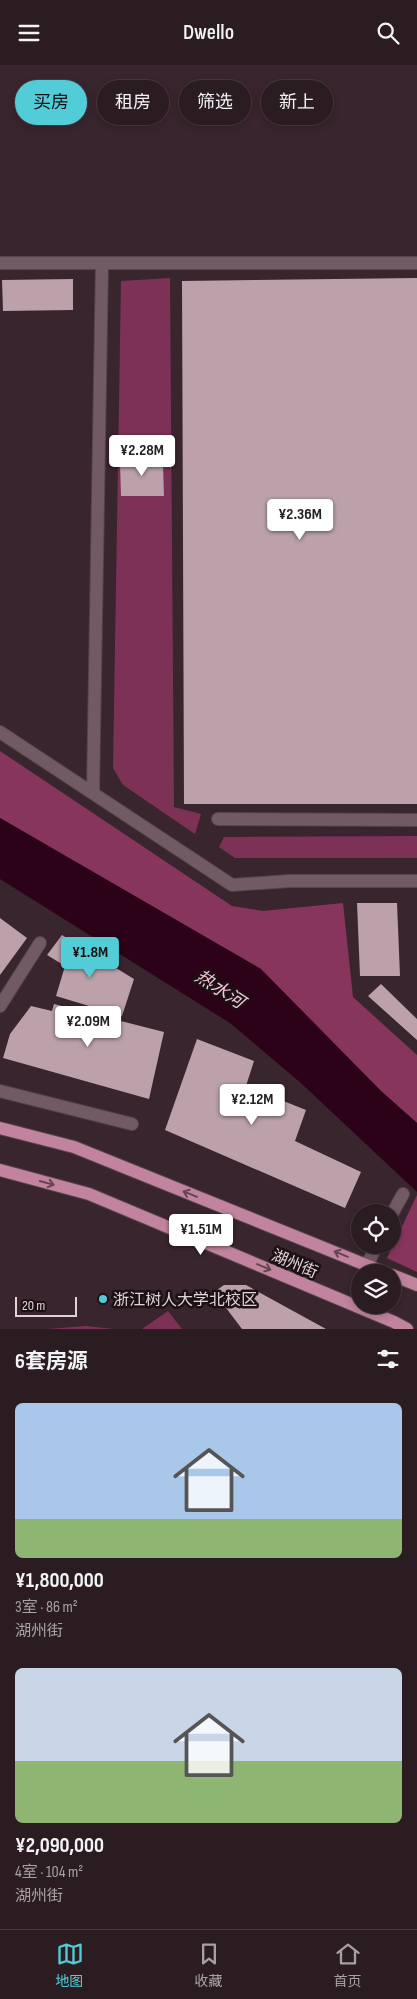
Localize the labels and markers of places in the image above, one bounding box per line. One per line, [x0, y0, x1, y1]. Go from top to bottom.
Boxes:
pin: ¥2.28M [101, 435, 183, 477]
pin: ¥2.36M [259, 499, 341, 541]
pin: ¥1.8M [55, 937, 125, 979]
pin: ¥2.09M [47, 1005, 129, 1048]
pin: ¥2.12M [211, 1083, 293, 1126]
pin: ¥1.51M [160, 1213, 242, 1256]
place label: 浙江树人大学北校区 [113, 1291, 257, 1310]
marker: 浙江树人大学北校区 [97, 1293, 109, 1305]

